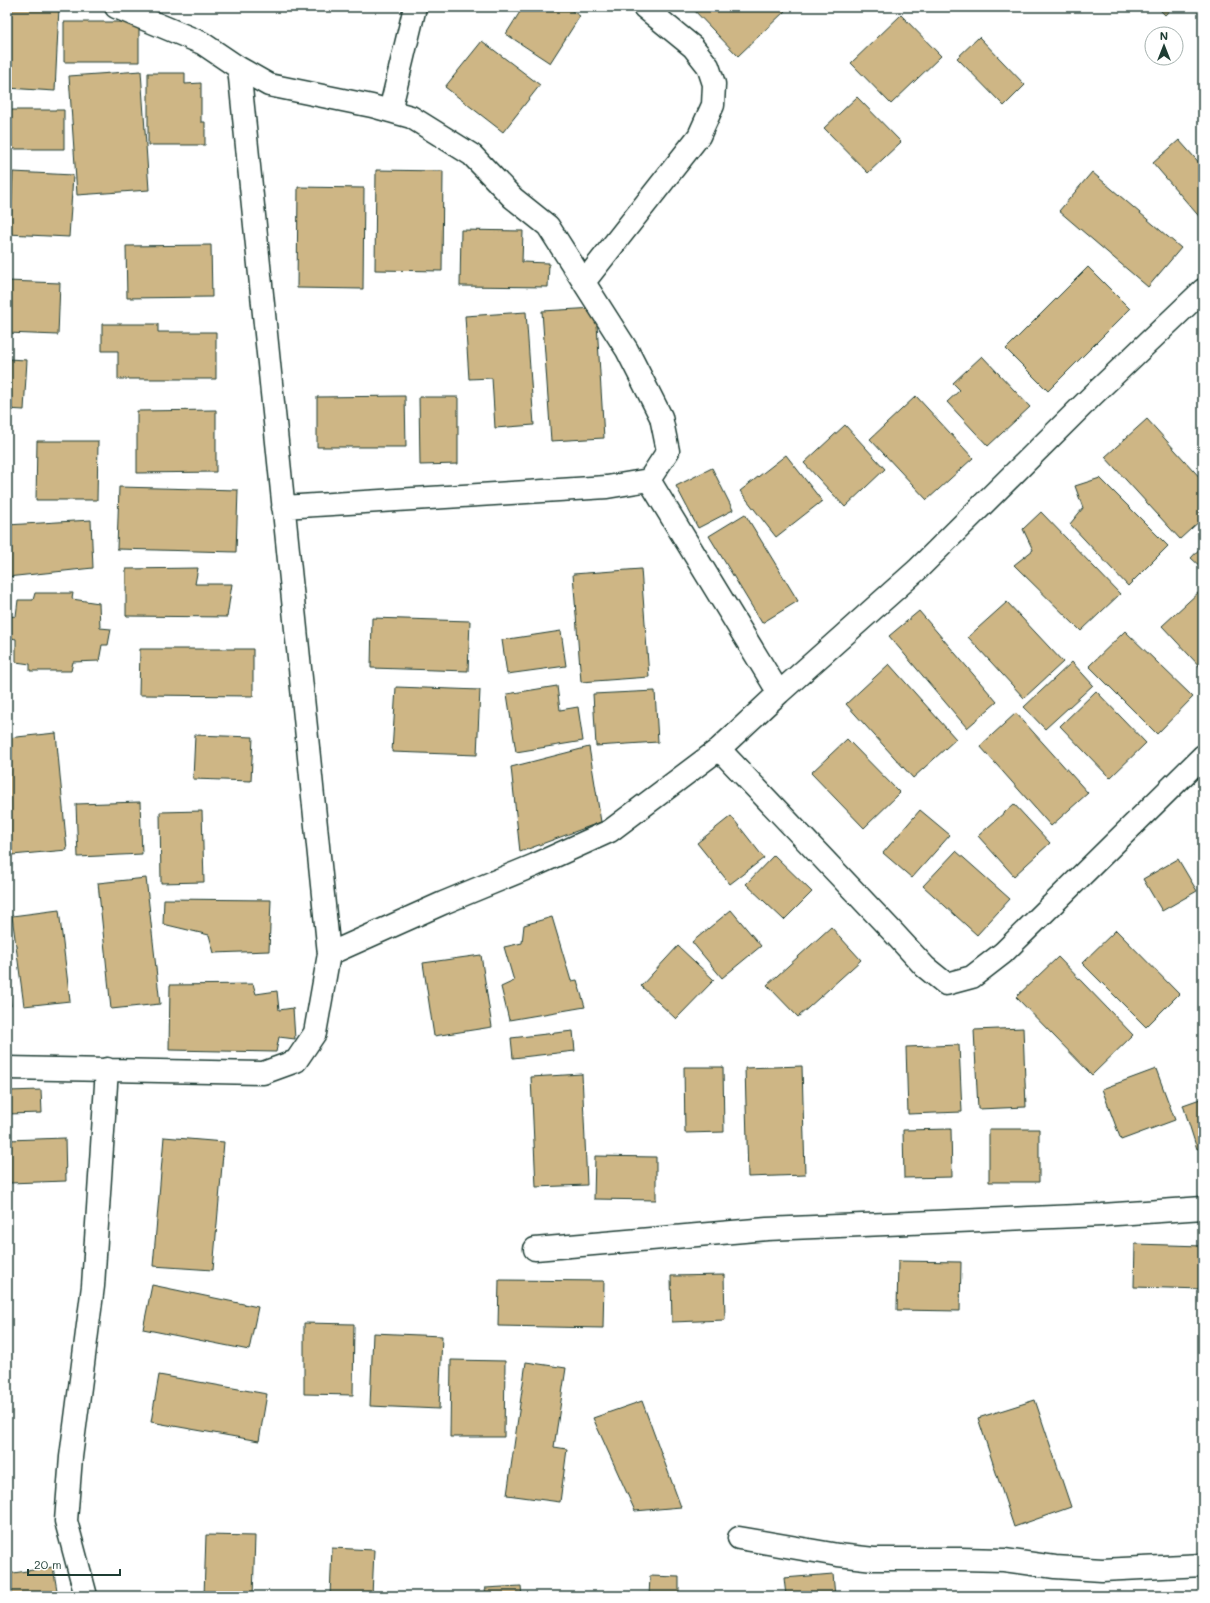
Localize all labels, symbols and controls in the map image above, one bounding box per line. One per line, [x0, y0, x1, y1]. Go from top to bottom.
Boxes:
north arrow [1144, 26, 1184, 66]
text: N [1160, 28, 1168, 43]
scale bar [28, 1551, 120, 1577]
text: 20 m [34, 1556, 62, 1572]

